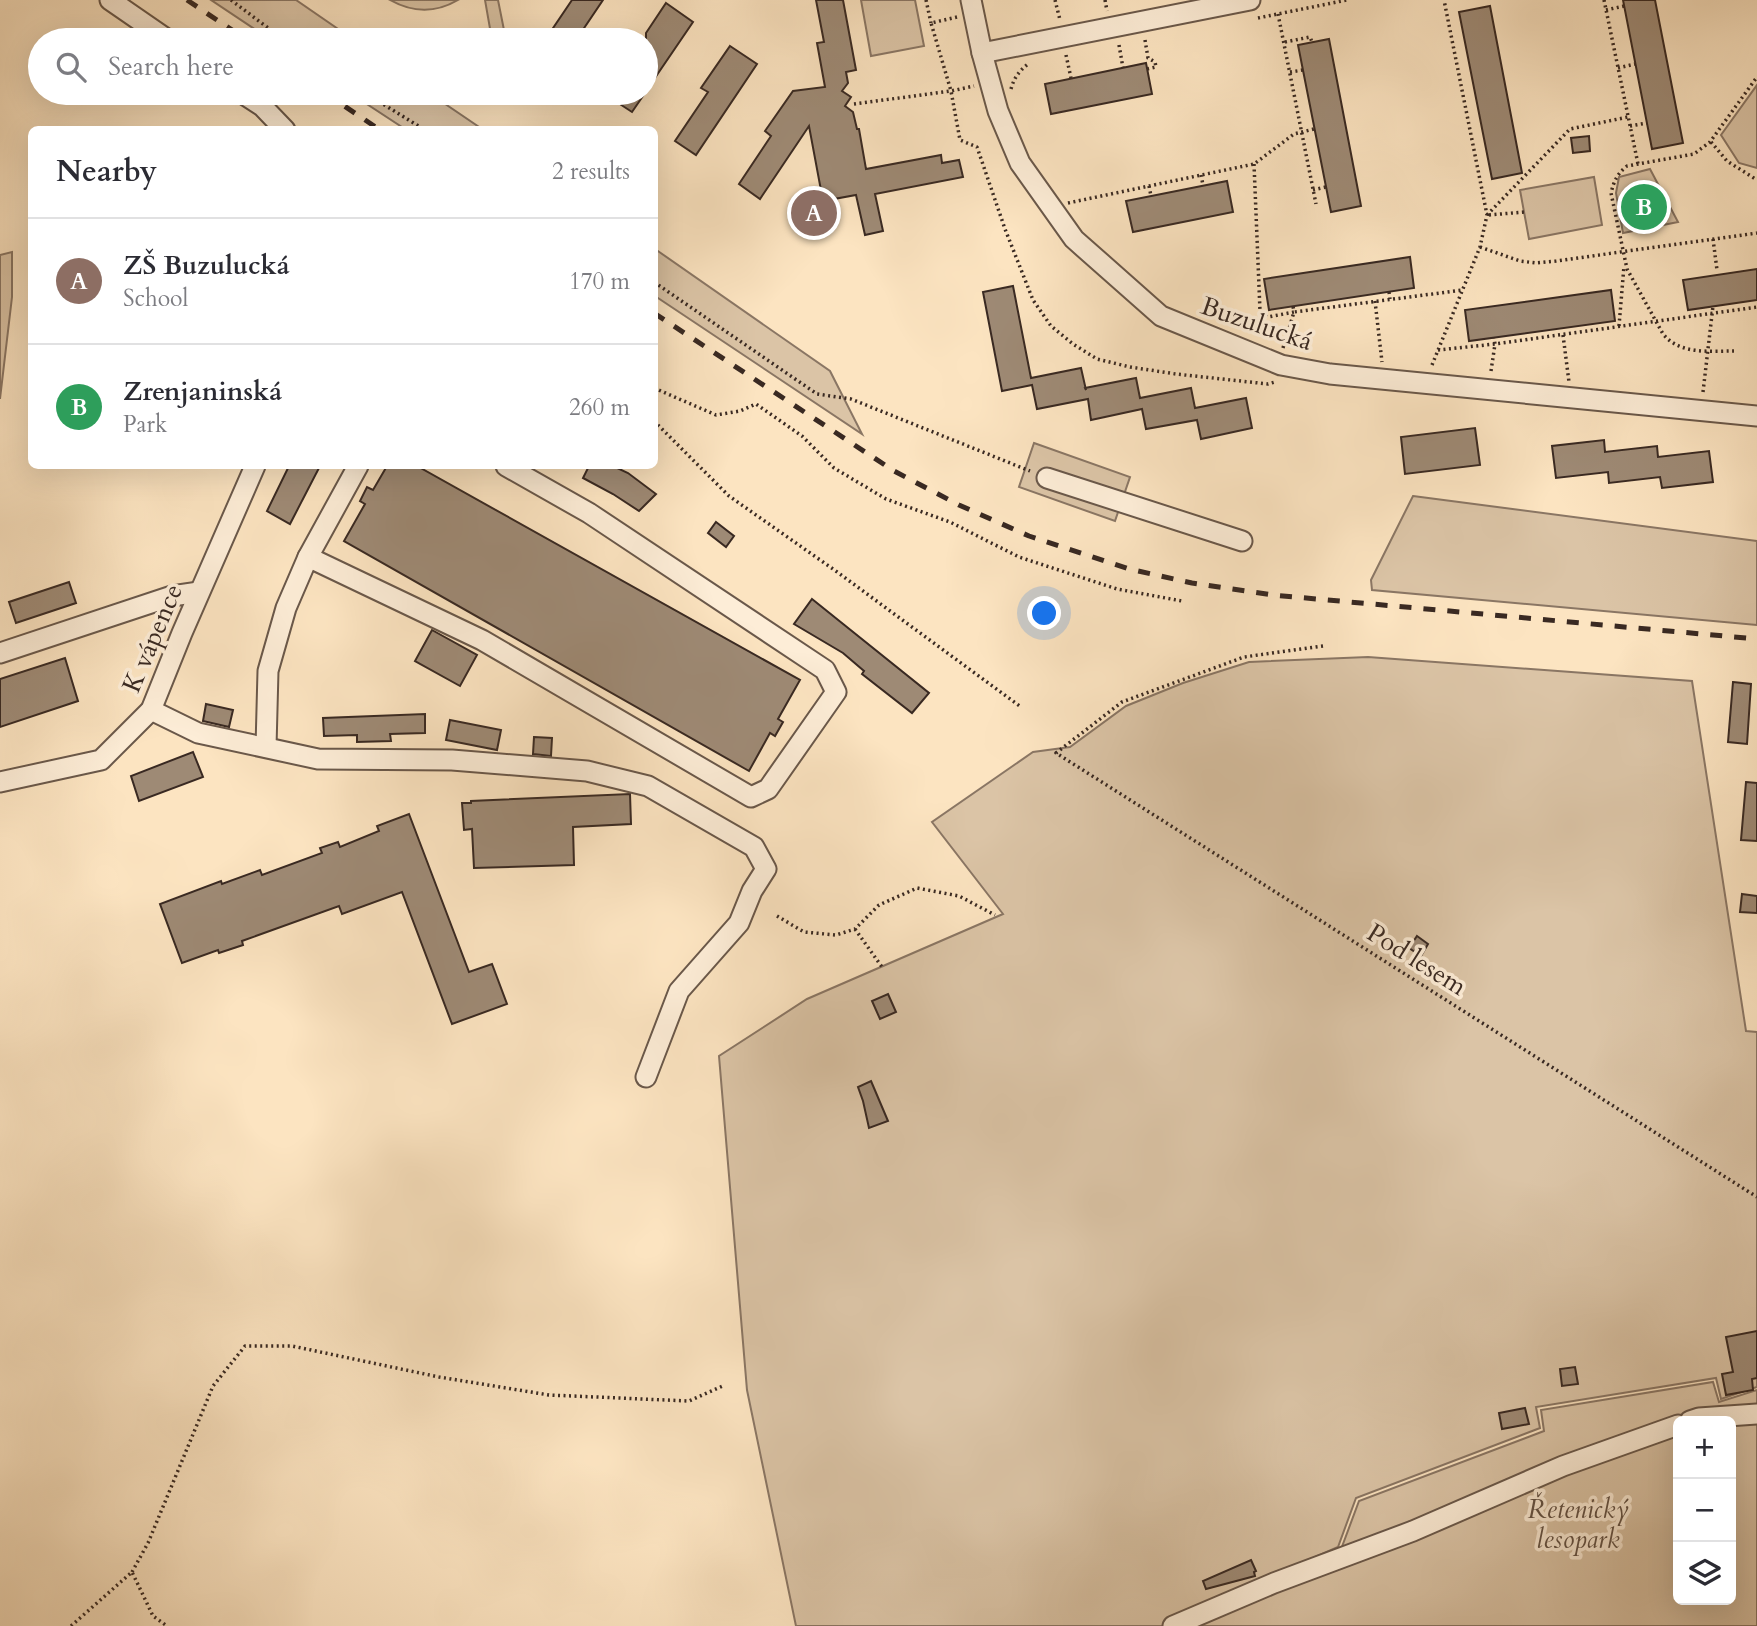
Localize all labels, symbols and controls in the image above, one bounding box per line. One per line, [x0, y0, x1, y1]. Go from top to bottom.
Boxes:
search box [28, 28, 658, 105]
icon: search [52, 48, 90, 86]
text: Search here [108, 49, 234, 84]
text: Nearby [56, 151, 157, 192]
text: 2 results [552, 156, 630, 187]
pin: B [1621, 181, 1667, 233]
pin: A [791, 187, 837, 239]
text: ZŠ Buzulucká [123, 248, 290, 283]
text: A [70, 266, 88, 297]
text: 170 m [569, 266, 630, 297]
text: School [123, 283, 188, 314]
street label: Buzulucká [1196, 288, 1317, 359]
text: Zrenjaninská [123, 374, 282, 409]
text: B [71, 392, 87, 423]
text: 260 m [569, 392, 630, 423]
text: Park [123, 409, 167, 440]
street label: K vápence [114, 579, 191, 698]
your location [1027, 596, 1061, 630]
street label: Pod lesem [1360, 915, 1473, 1004]
map controls [1673, 1416, 1736, 1605]
button: + [1673, 1416, 1736, 1479]
button: − [1673, 1479, 1736, 1542]
park label: Řetenický lesopark [1528, 1492, 1629, 1557]
button: layers [1673, 1542, 1736, 1605]

